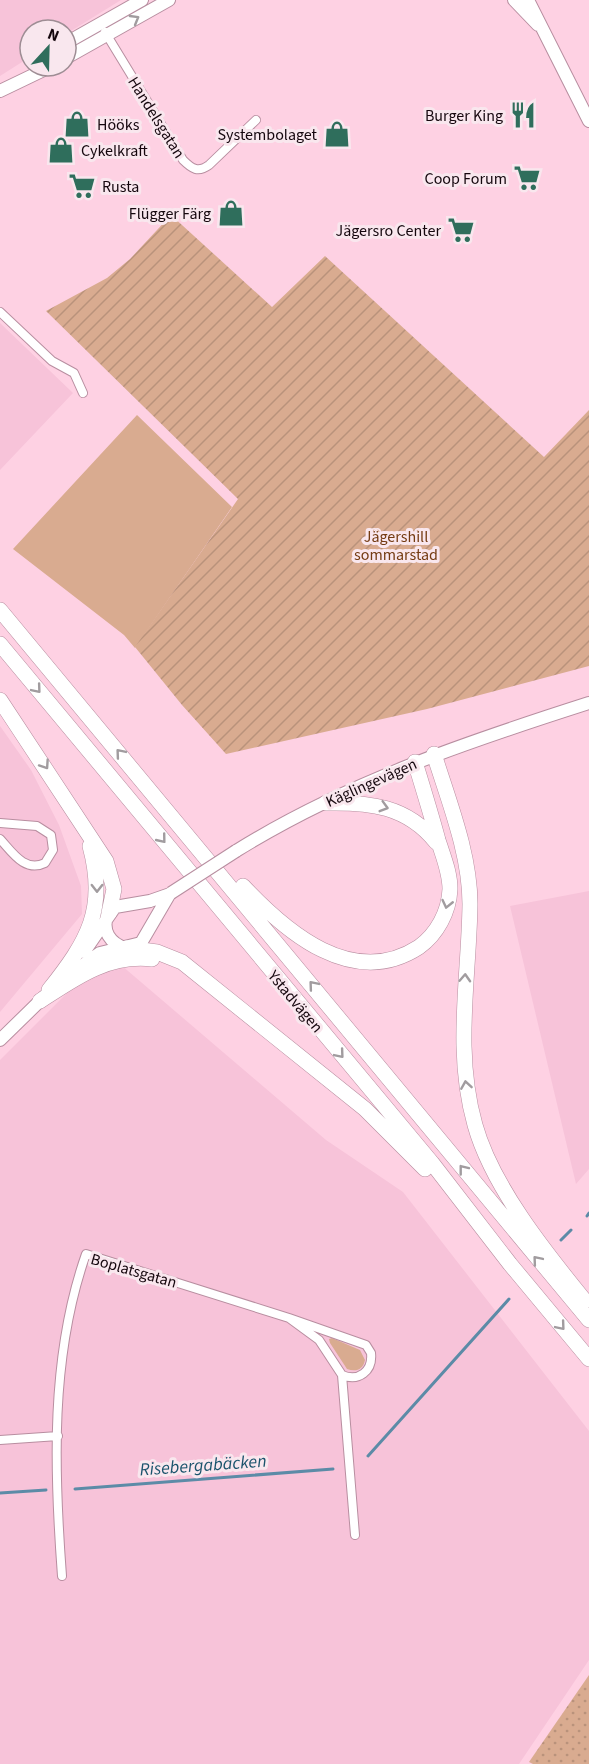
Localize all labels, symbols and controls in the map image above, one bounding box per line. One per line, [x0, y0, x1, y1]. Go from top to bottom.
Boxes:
one-way arrow [129, 15, 139, 26]
north arrow [18, 18, 78, 78]
text: N [44, 23, 62, 47]
street label: Handelsgatan [122, 73, 190, 163]
restaurant icon: Burger King [508, 100, 538, 130]
place label: Burger King [425, 105, 503, 127]
shop icon: Hööks [62, 109, 92, 139]
place label: Hööks [97, 114, 140, 136]
shop icon: Systembolaget [322, 119, 352, 149]
place label: Systembolaget [218, 124, 318, 146]
shop icon: Cykelkraft [46, 135, 76, 165]
place label: Cykelkraft [81, 140, 148, 162]
supermarket icon: Coop Forum [512, 163, 542, 193]
place label: Coop Forum [425, 168, 507, 190]
supermarket icon: Rusta [67, 171, 97, 201]
place label: Rusta [102, 176, 139, 198]
shop icon: Flügger Färg [216, 198, 246, 228]
place label: Flügger Färg [129, 203, 211, 225]
supermarket icon: Jägersro Center [446, 215, 476, 245]
place label: Jägersro Center [336, 220, 441, 242]
park label: Jägershill sommarstad [354, 526, 438, 566]
one-way arrow [30, 682, 41, 693]
one-way arrow [116, 749, 127, 760]
street label: Käglingevägen [322, 753, 421, 813]
one-way arrow [38, 759, 49, 770]
one-way arrow [379, 799, 389, 812]
one-way arrow [155, 832, 166, 843]
one-way arrow [91, 884, 104, 893]
one-way arrow [441, 899, 454, 909]
street label: Ystadvägen [262, 965, 328, 1037]
one-way arrow [458, 974, 471, 983]
one-way arrow [309, 981, 320, 992]
one-way arrow [333, 1047, 344, 1058]
one-way arrow [461, 1080, 473, 1090]
one-way arrow [460, 1165, 471, 1176]
street label: Boplatsgatan [88, 1248, 179, 1294]
one-way arrow [534, 1256, 545, 1267]
one-way arrow [553, 1319, 564, 1330]
water label: Risebergabäcken [139, 1449, 267, 1482]

